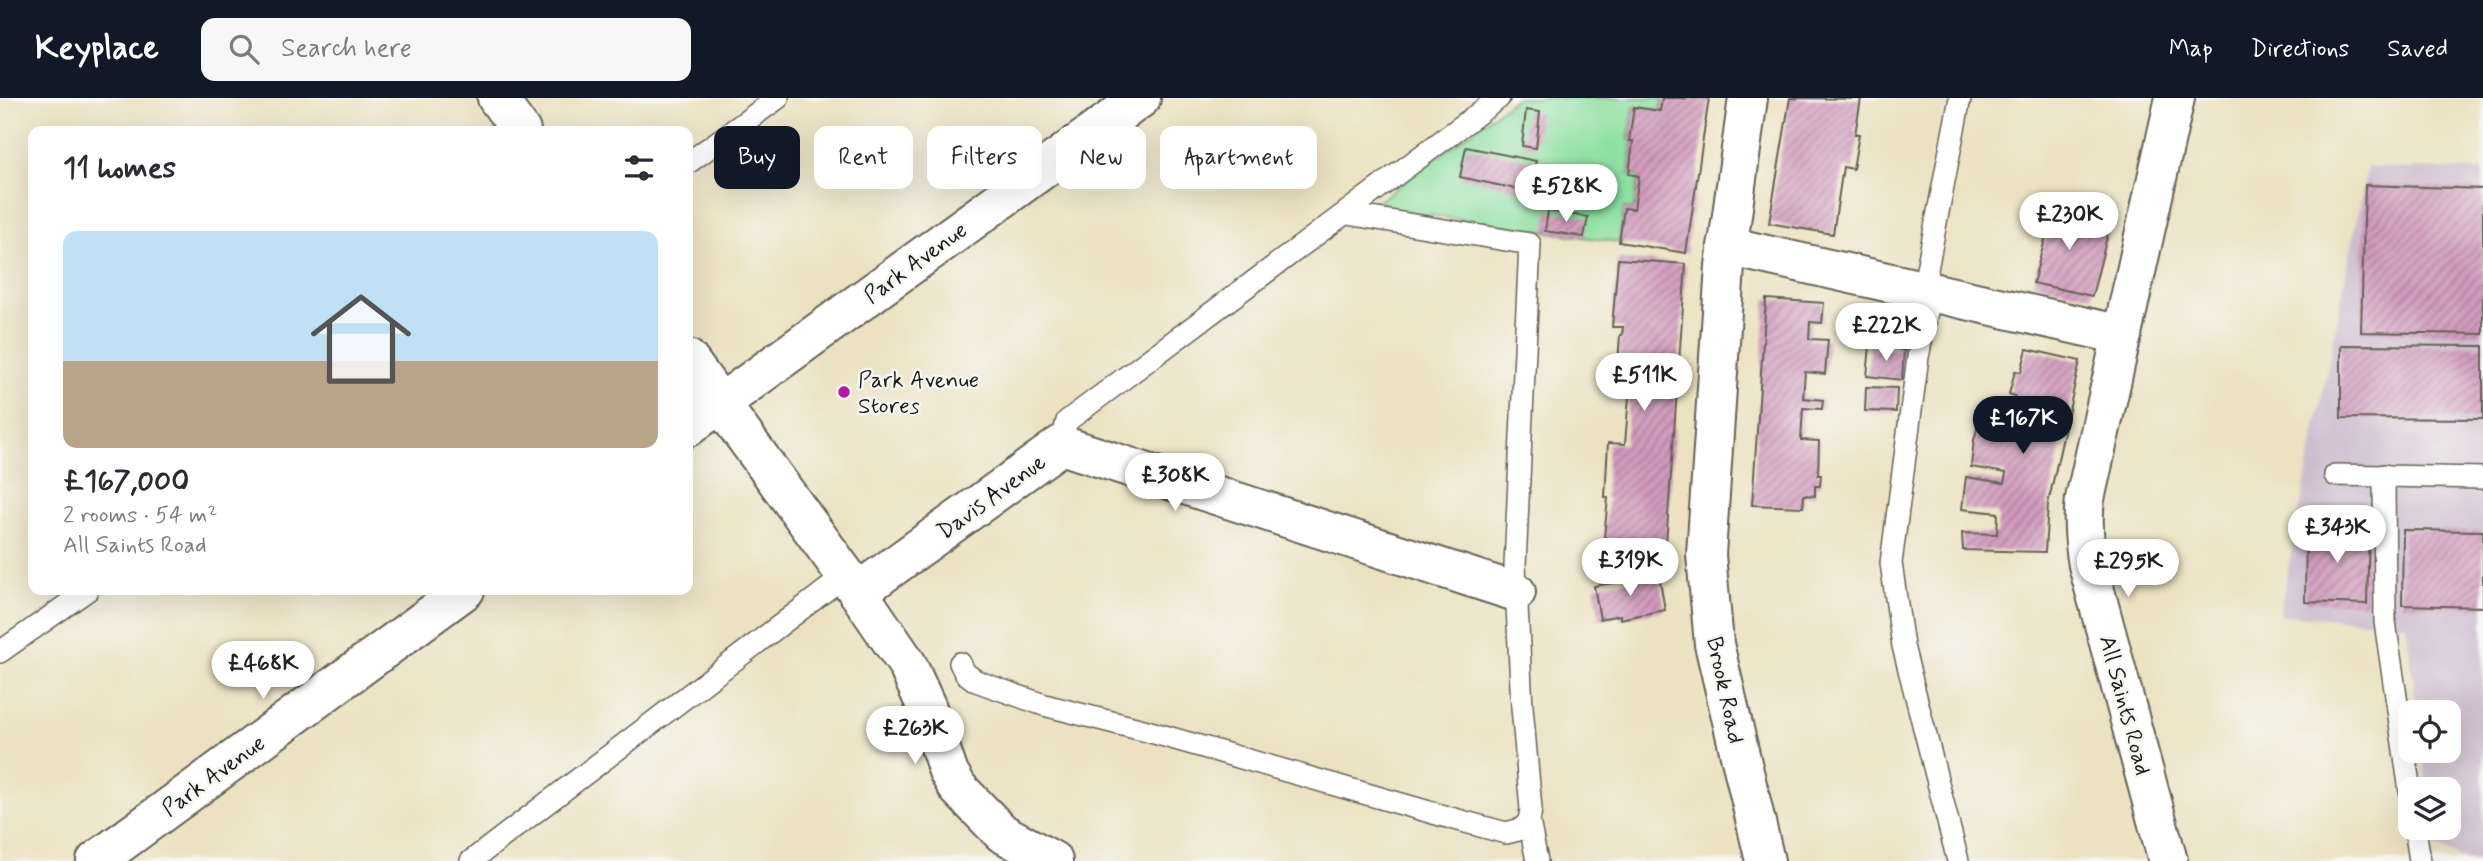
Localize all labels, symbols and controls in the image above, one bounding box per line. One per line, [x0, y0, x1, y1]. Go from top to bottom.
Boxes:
search box [201, 18, 691, 81]
text: Keyplace [35, 27, 159, 71]
icon: search [225, 30, 263, 68]
text: Search here [281, 32, 412, 66]
text: Map [2169, 34, 2213, 65]
text: Directions [2251, 34, 2349, 65]
text: Saved [2387, 34, 2448, 65]
chip: Buy [714, 126, 800, 189]
chip: Rent [814, 126, 913, 189]
chip: Filters [927, 126, 1042, 189]
chip: New [1056, 126, 1146, 189]
chip: Apartment [1160, 126, 1317, 189]
text: 11 homes [63, 149, 176, 188]
icon: filters [620, 149, 658, 187]
pin: £528K [1517, 164, 1615, 224]
text: £528K [1531, 172, 1601, 202]
pin: £230K [2020, 192, 2118, 252]
text: £230K [2035, 200, 2103, 230]
street label: Park Avenue [858, 216, 974, 311]
icon: home [298, 276, 424, 402]
pin: £222K [1837, 303, 1935, 363]
text: £222K [1851, 311, 1921, 341]
pin: £511K [1595, 354, 1693, 413]
text: £511K [1611, 361, 1677, 391]
place label: Park Avenue Stores [858, 366, 979, 422]
marker: Park Avenue Stores [836, 384, 852, 400]
pin: £167K [1974, 396, 2072, 456]
text: £167K [1989, 404, 2057, 434]
street label: Davis Avenue [932, 448, 1053, 547]
pin: £308K [1126, 454, 1224, 513]
text: £308K [1141, 461, 1209, 491]
text: £167,000 [63, 462, 189, 501]
text: 2 rooms · 54 m² [63, 501, 217, 531]
pin: £343K [2288, 505, 2386, 565]
text: £343K [2304, 513, 2370, 543]
text: All Saints Road [63, 531, 207, 561]
pin: £319K [1581, 538, 1679, 598]
pin: £295K [2079, 540, 2177, 599]
text: £319K [1598, 546, 1662, 576]
text: £295K [2093, 547, 2163, 577]
street label: All Saints Road [2091, 632, 2157, 779]
street label: Brook Road [1698, 634, 1750, 747]
pin: £468K [214, 642, 312, 701]
text: £468K [228, 649, 298, 679]
map controls [2398, 700, 2461, 840]
button: locate [2398, 700, 2461, 763]
pin: £263K [866, 706, 964, 766]
text: £263K [882, 714, 948, 744]
street label: Park Avenue [156, 729, 272, 824]
button: layers [2398, 777, 2461, 840]

